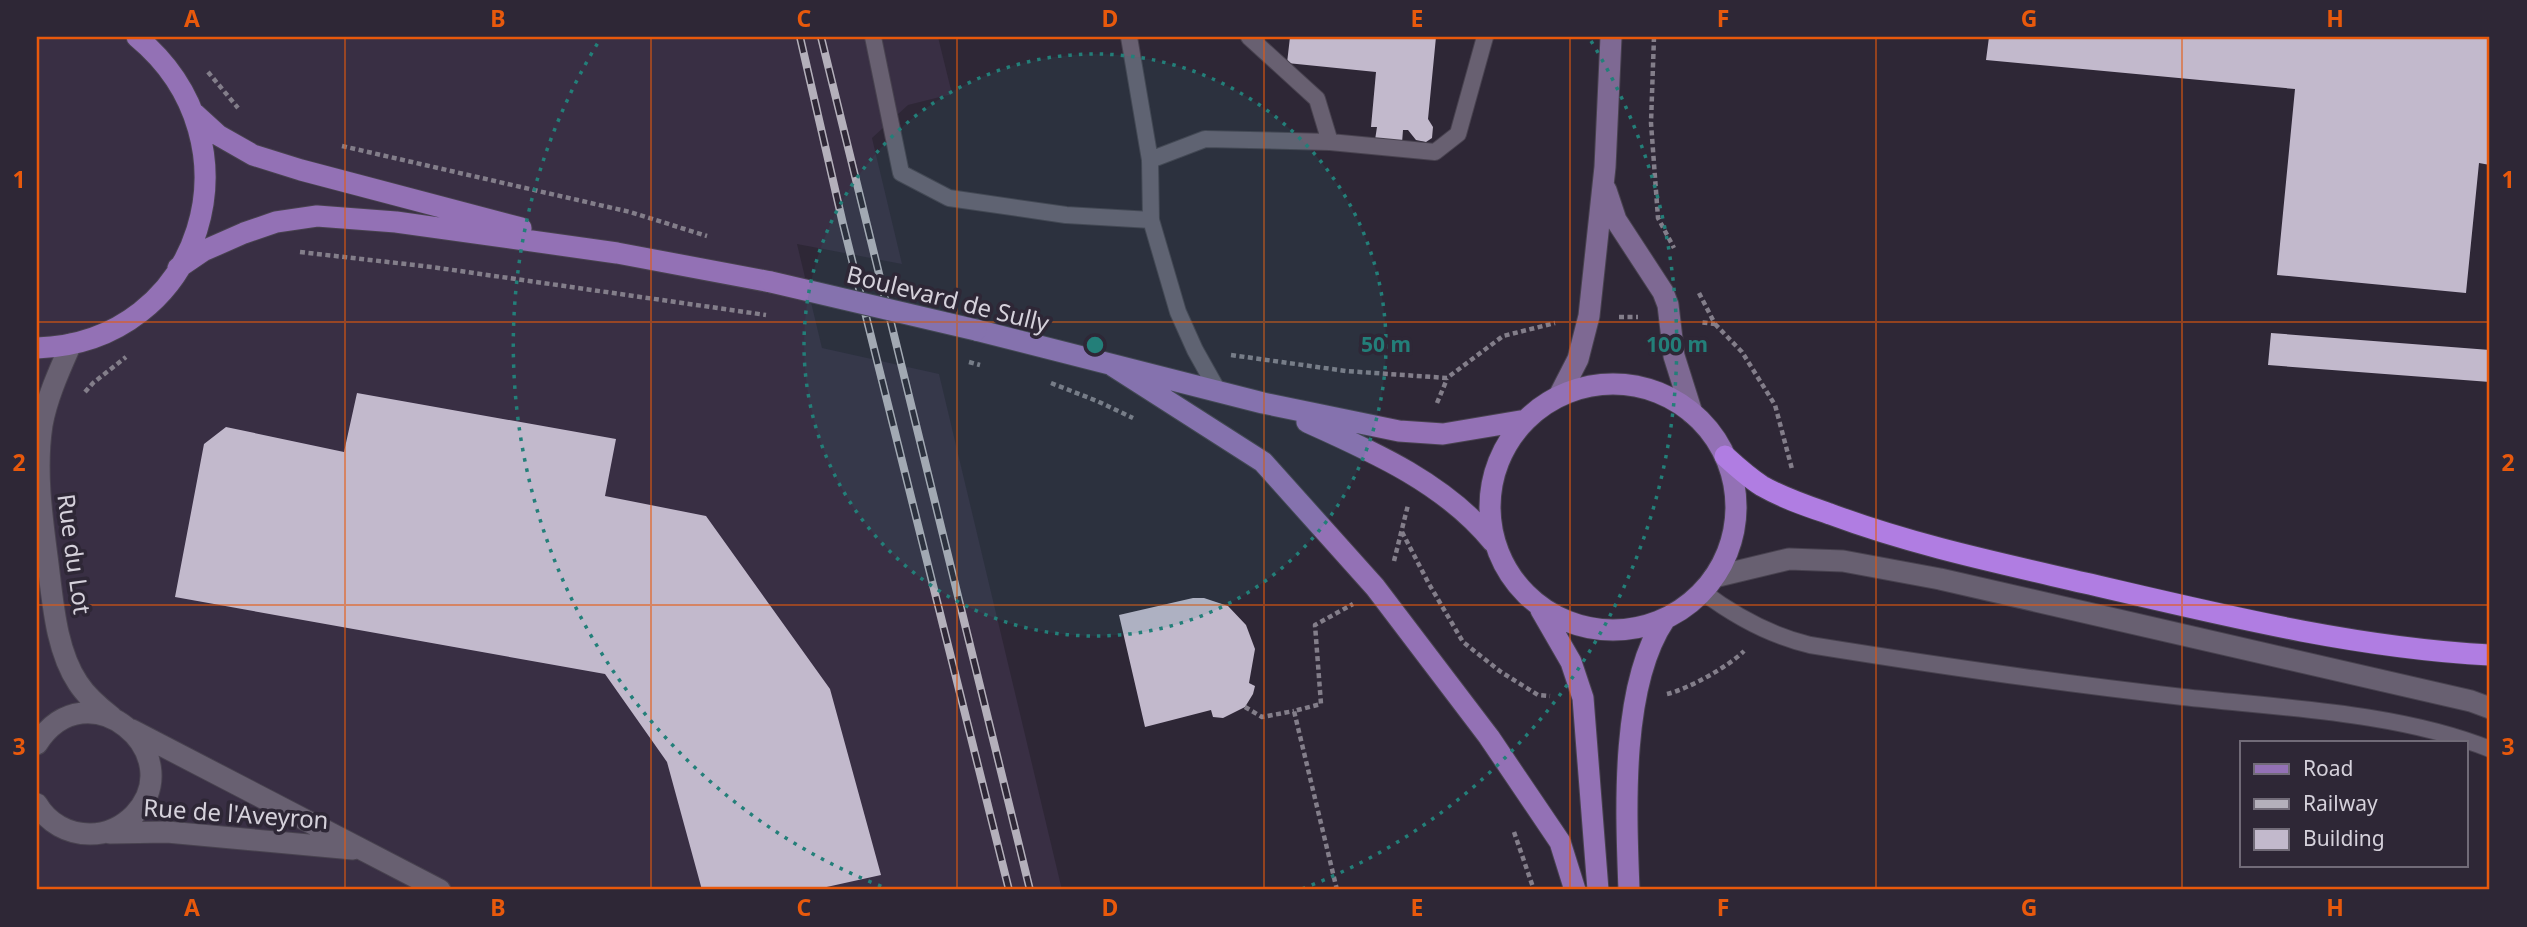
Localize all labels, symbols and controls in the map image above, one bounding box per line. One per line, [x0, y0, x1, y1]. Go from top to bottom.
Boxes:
text: A [184, 2, 200, 34]
text: B [490, 2, 506, 34]
text: C [797, 2, 812, 34]
text: D [1102, 2, 1118, 34]
text: E [1411, 2, 1423, 34]
text: F [1717, 2, 1729, 34]
text: G [2021, 2, 2037, 34]
text: H [2326, 2, 2344, 34]
text: 1 [12, 163, 26, 195]
text: 1 [2501, 163, 2515, 195]
street label: Boulevard de Sully [843, 257, 1053, 339]
text: 50 m [1361, 330, 1411, 358]
text: 100 m [1646, 330, 1708, 358]
centre of rings [1083, 333, 1107, 357]
text: 2 [12, 446, 26, 478]
text: 2 [2501, 446, 2515, 478]
street label: Rue du Lot [50, 492, 100, 617]
text: 3 [12, 730, 26, 762]
text: 3 [2501, 730, 2515, 762]
legend [2240, 741, 2468, 867]
text: Road [2303, 754, 2353, 782]
text: Railway [2303, 789, 2378, 817]
street label: Rue de l'Aveyron [142, 790, 330, 836]
text: Building [2303, 824, 2385, 852]
text: A [184, 891, 200, 923]
text: B [490, 891, 506, 923]
text: C [797, 891, 812, 923]
text: D [1102, 891, 1118, 923]
text: E [1411, 891, 1423, 923]
text: F [1717, 891, 1729, 923]
text: G [2021, 891, 2037, 923]
text: H [2326, 891, 2344, 923]

